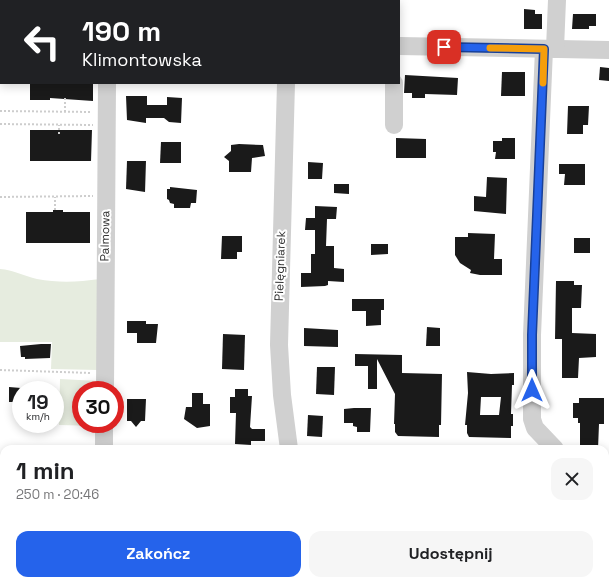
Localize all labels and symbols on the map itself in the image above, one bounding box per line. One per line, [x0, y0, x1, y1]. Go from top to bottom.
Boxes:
pin [427, 30, 461, 64]
street label: Palmowa [97, 210, 113, 262]
street label: Pielęgniarek [271, 230, 289, 301]
position arrow [511, 369, 553, 411]
speed limit sign: 30 [72, 381, 124, 433]

